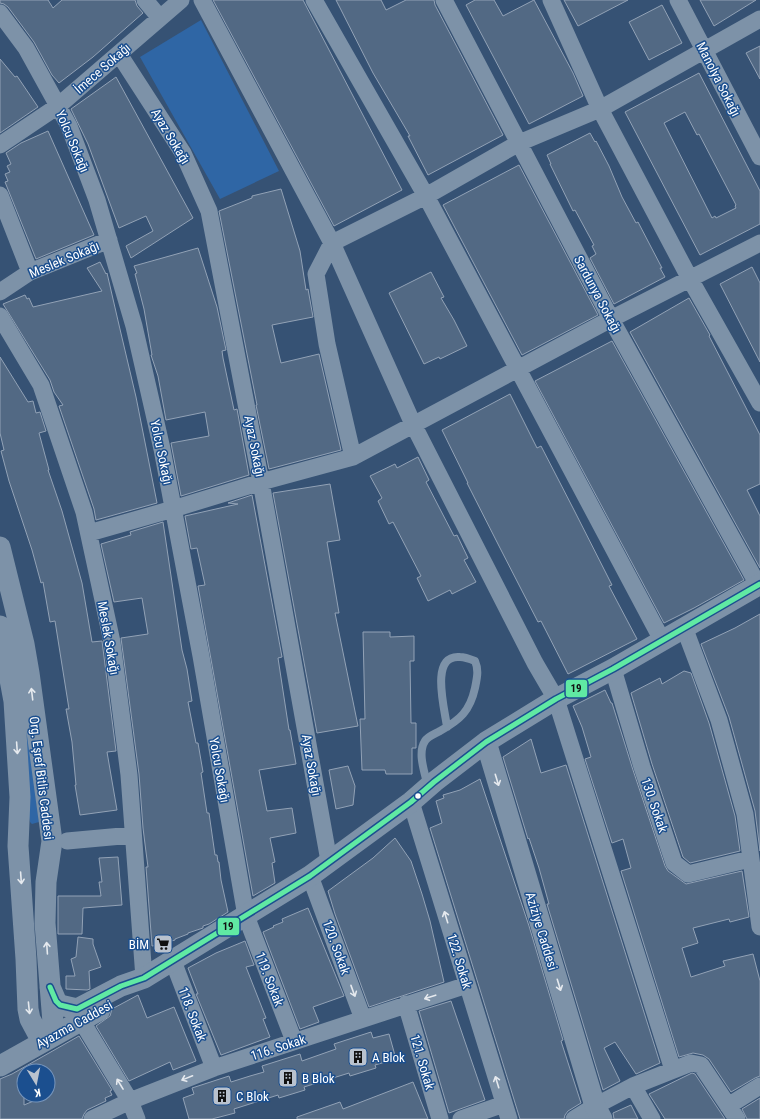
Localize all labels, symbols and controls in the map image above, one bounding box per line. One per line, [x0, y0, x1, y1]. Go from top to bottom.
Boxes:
street label: İmece Sokağı [71, 40, 133, 97]
street label: Manolya Sokağı [693, 40, 744, 119]
street label: Ayaz Sokağı [148, 106, 193, 167]
street label: Yolcu Sokağı [53, 108, 92, 175]
street label: Meslek Sokağı [27, 238, 101, 281]
street label: Sardunya Sokağı [571, 253, 624, 335]
street label: Ayaz Sokağı [241, 414, 268, 478]
street label: Yolcu Sokağı [147, 418, 176, 486]
street label: Meslek Sokağı [95, 600, 122, 676]
line badge: 19 [565, 679, 588, 698]
text: 19 [570, 682, 582, 695]
one-way arrow [28, 688, 36, 701]
street label: Org. Eşref Bitlis Caddesi [26, 716, 57, 841]
street label: Ayaz Sokağı [299, 733, 324, 797]
street label: Yolcu Sokağı [206, 736, 233, 804]
one-way arrow [13, 741, 20, 754]
one-way arrow [494, 773, 501, 786]
street label: 130. Sokak [638, 776, 671, 835]
unlabelled marker [413, 791, 423, 801]
one-way arrow [17, 871, 24, 884]
street label: Aziziye Caddesi [523, 890, 561, 972]
one-way arrow [442, 912, 450, 924]
line badge: 19 [217, 917, 240, 936]
street label: 120. Sokak [320, 918, 353, 977]
text: 19 [222, 920, 234, 933]
street label: 122. Sokak [444, 932, 475, 991]
supermarket icon: BİM [152, 933, 174, 955]
place label: BİM [129, 937, 149, 952]
one-way arrow [43, 942, 50, 955]
street label: 119. Sokak [252, 950, 287, 1009]
one-way arrow [555, 978, 563, 990]
street label: 118. Sokak [175, 985, 210, 1044]
one-way arrow [349, 985, 357, 997]
one-way arrow [424, 993, 436, 1001]
street label: Ayazma Caddesi [33, 997, 115, 1052]
one-way arrow [25, 1001, 32, 1014]
street label: 116. Sokak [249, 1032, 308, 1063]
street label: 121. Sokak [407, 1033, 438, 1092]
building icon: A Blok [347, 1046, 369, 1068]
place label: A Blok [372, 1050, 405, 1065]
north arrow [16, 1063, 56, 1103]
building icon: B Blok [277, 1067, 299, 1089]
place label: B Blok [302, 1071, 335, 1086]
one-way arrow [182, 1075, 194, 1082]
one-way arrow [493, 1076, 500, 1089]
one-way arrow [115, 1078, 123, 1090]
text: K [33, 1085, 42, 1099]
building icon: C Blok [211, 1085, 233, 1107]
place label: C Blok [236, 1089, 269, 1104]

